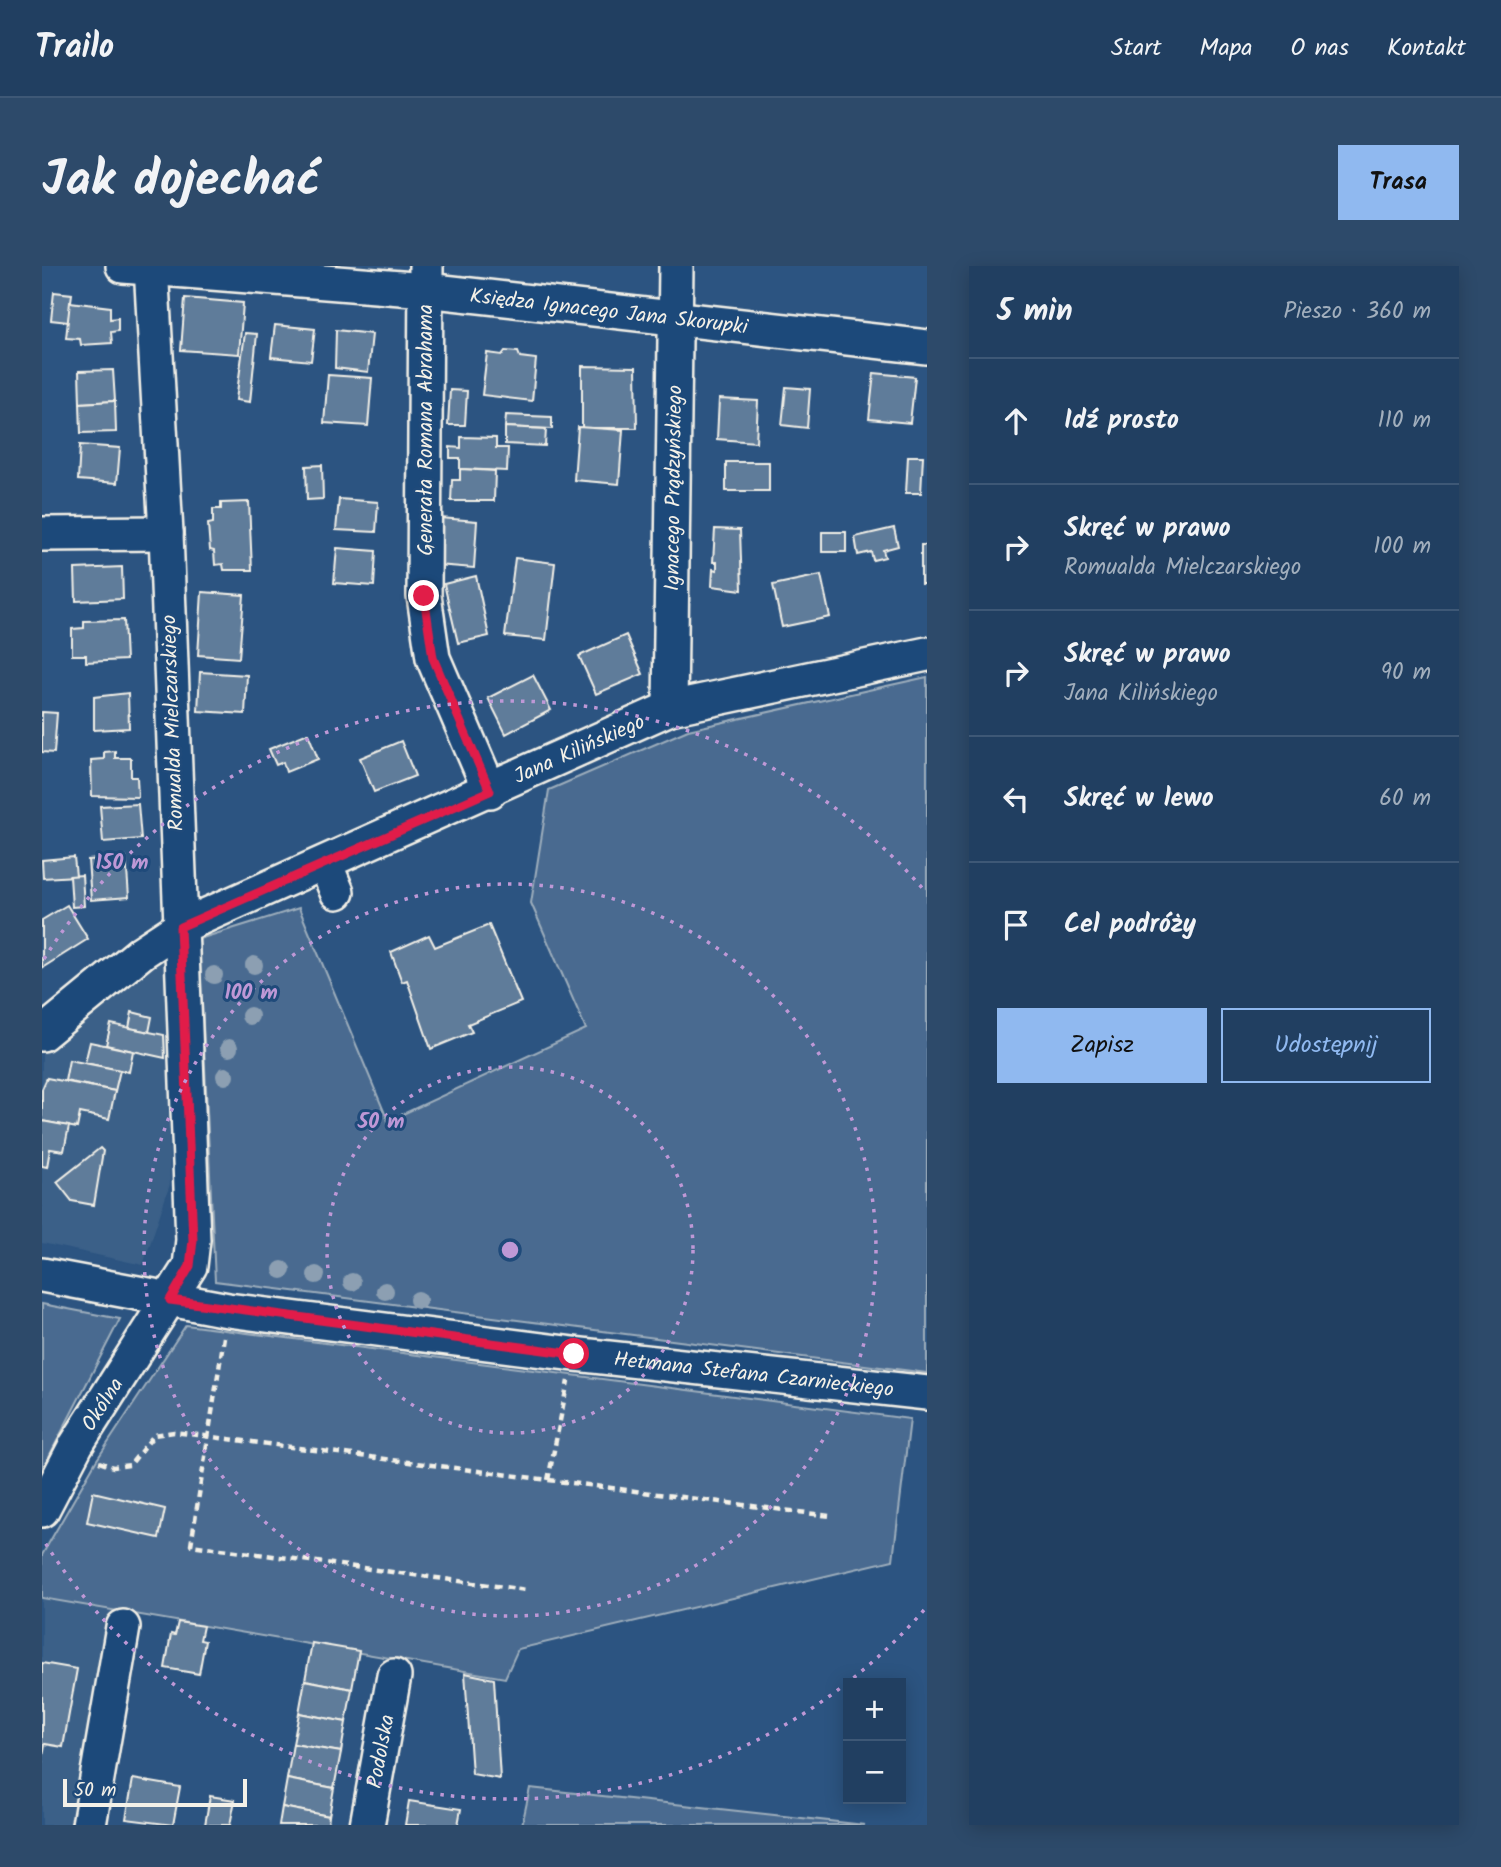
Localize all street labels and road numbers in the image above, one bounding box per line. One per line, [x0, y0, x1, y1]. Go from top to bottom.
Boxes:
street label: Księdza Ignacego Jana Skorupki [468, 280, 750, 345]
street label: Generała Romana Abrahama [410, 304, 443, 556]
street label: Ignacego Prądzyńskiego [657, 385, 692, 591]
street label: Romualda Mielczarskiego [153, 614, 194, 832]
street label: Jana Kilińskiego [509, 706, 651, 794]
street label: Hetmana Stefana Czarnieckiego [612, 1344, 895, 1407]
street label: Okólna [74, 1371, 133, 1438]
street label: Podolska [359, 1712, 405, 1791]

